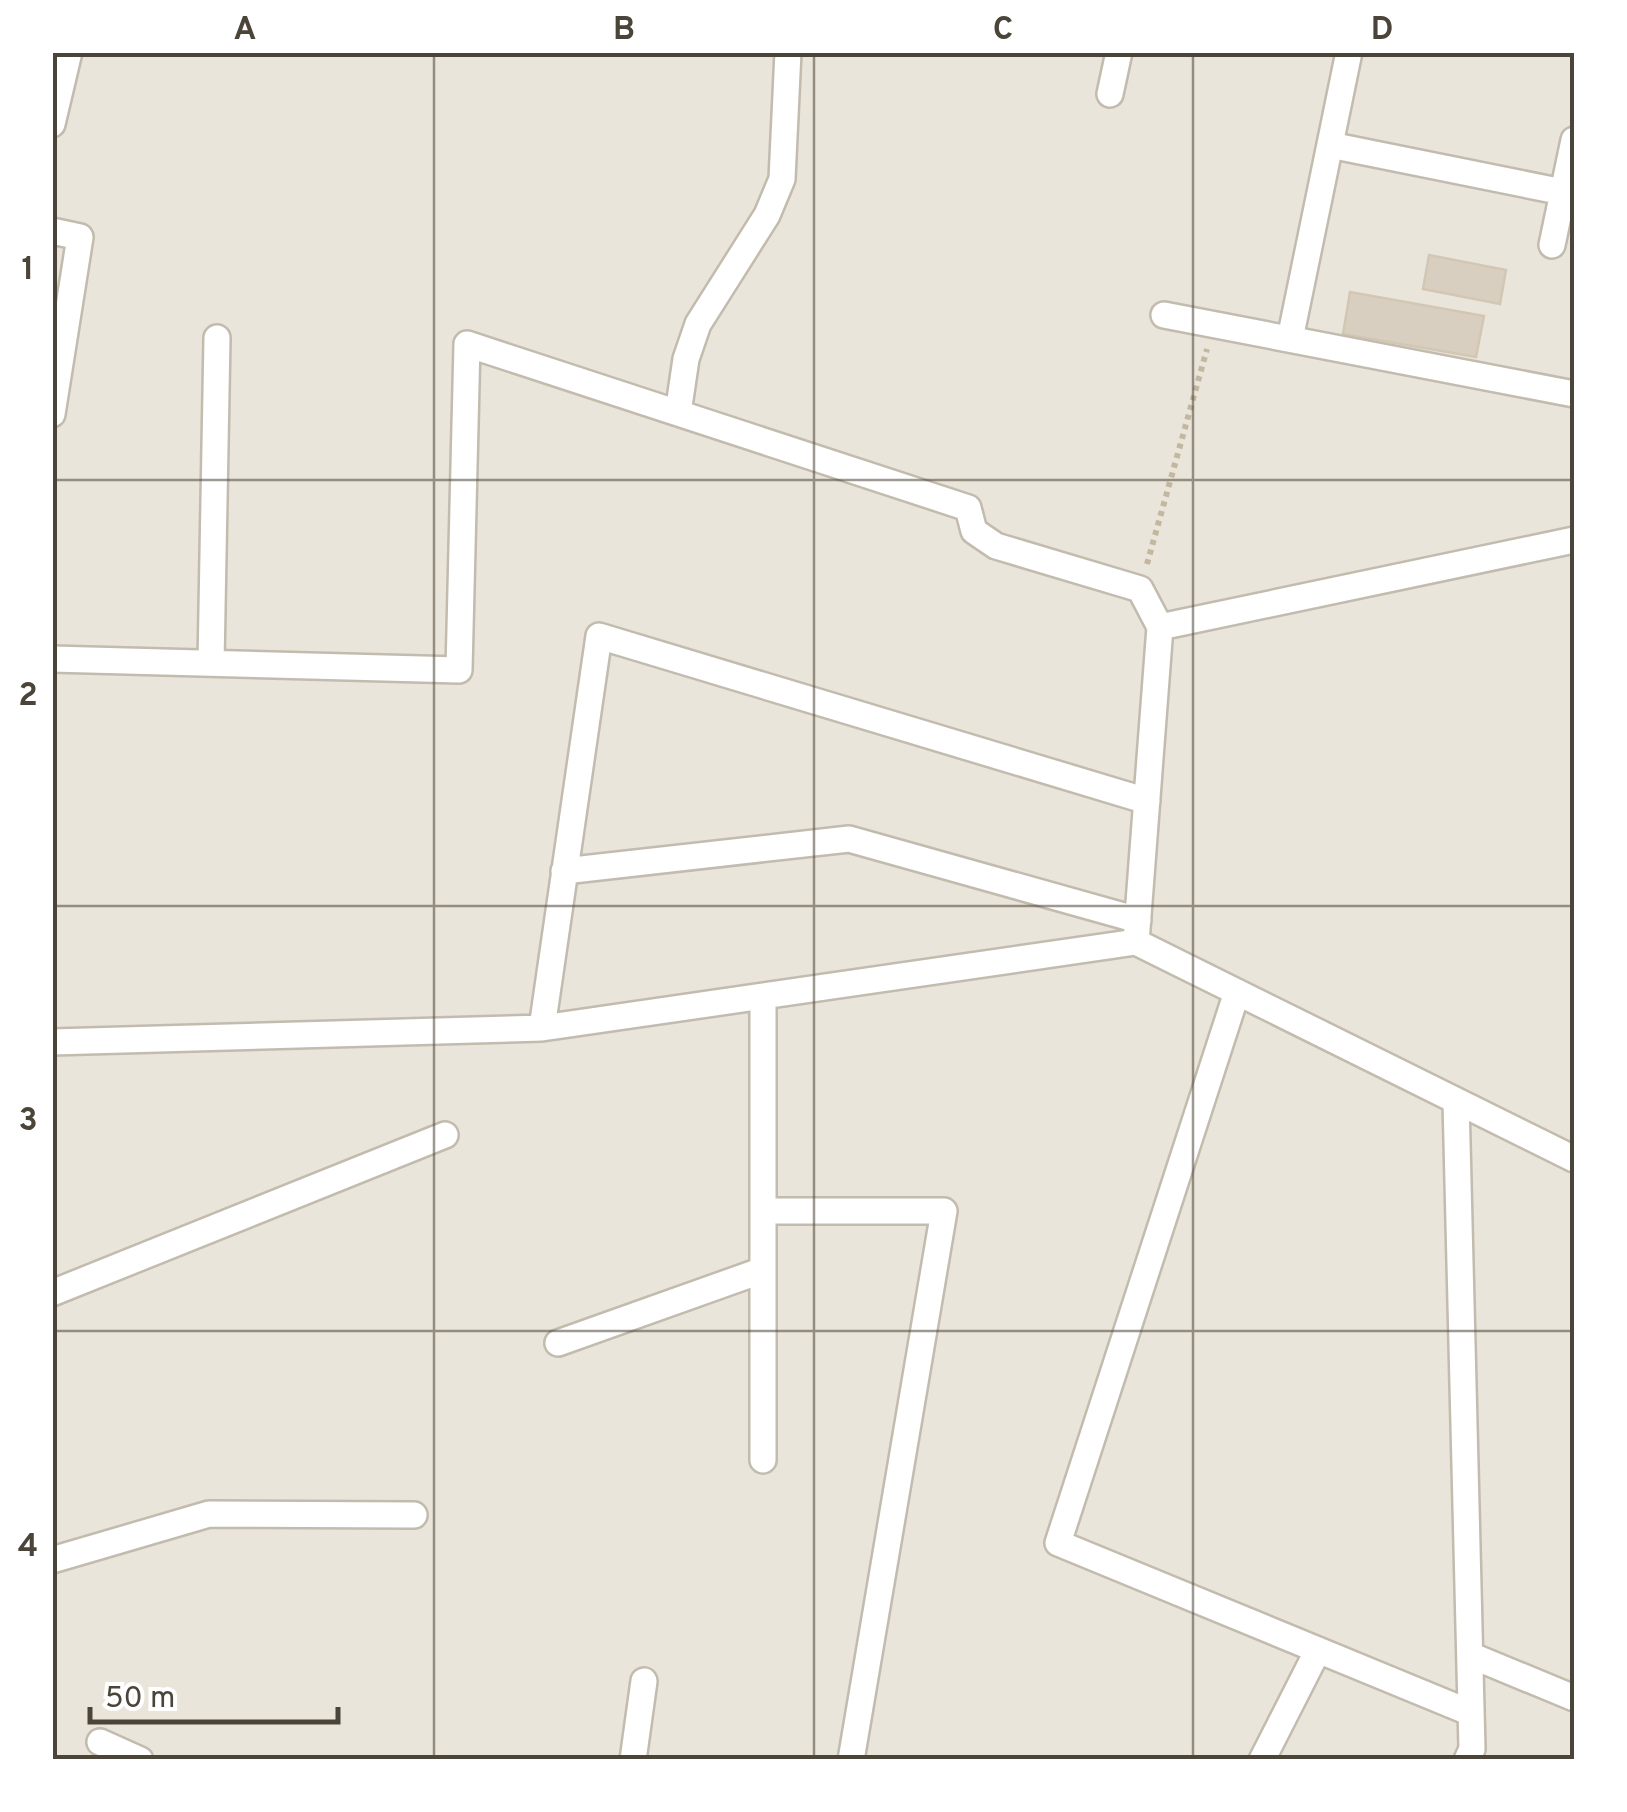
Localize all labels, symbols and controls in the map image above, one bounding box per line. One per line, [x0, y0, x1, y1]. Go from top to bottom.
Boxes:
text: A [234, 11, 256, 51]
text: B [613, 11, 635, 51]
text: C [993, 11, 1013, 51]
text: D [1371, 11, 1393, 51]
text: 1 [22, 251, 34, 291]
text: 2 [18, 677, 38, 717]
text: 3 [18, 1102, 38, 1142]
text: 4 [18, 1528, 38, 1568]
scale bar [90, 1662, 338, 1724]
text: 50 m [105, 1681, 175, 1718]

